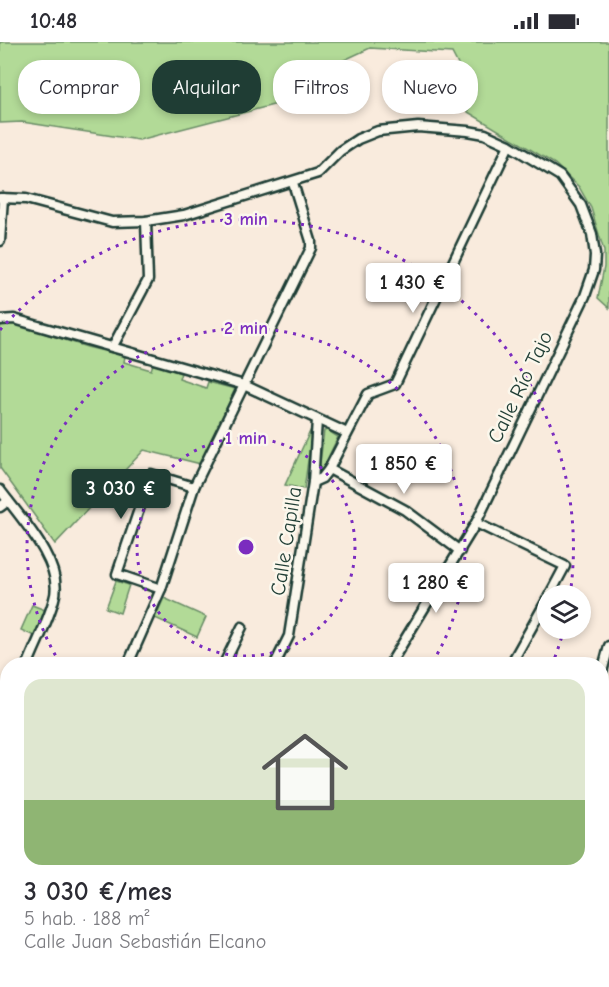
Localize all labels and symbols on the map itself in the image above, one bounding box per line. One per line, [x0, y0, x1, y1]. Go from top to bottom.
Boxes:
text: 3 min [224, 209, 268, 230]
pin: 1 430 € [358, 263, 468, 314]
text: 2 min [224, 318, 268, 339]
street label: Calle Río Tajo [483, 327, 557, 447]
text: 1 min [225, 428, 267, 449]
pin: 1 850 € [349, 444, 459, 495]
pin: 3 030 € [66, 469, 176, 520]
street label: Calle Capilla [266, 485, 306, 597]
centre of rings [236, 537, 256, 557]
pin: 1 280 € [381, 563, 491, 614]

